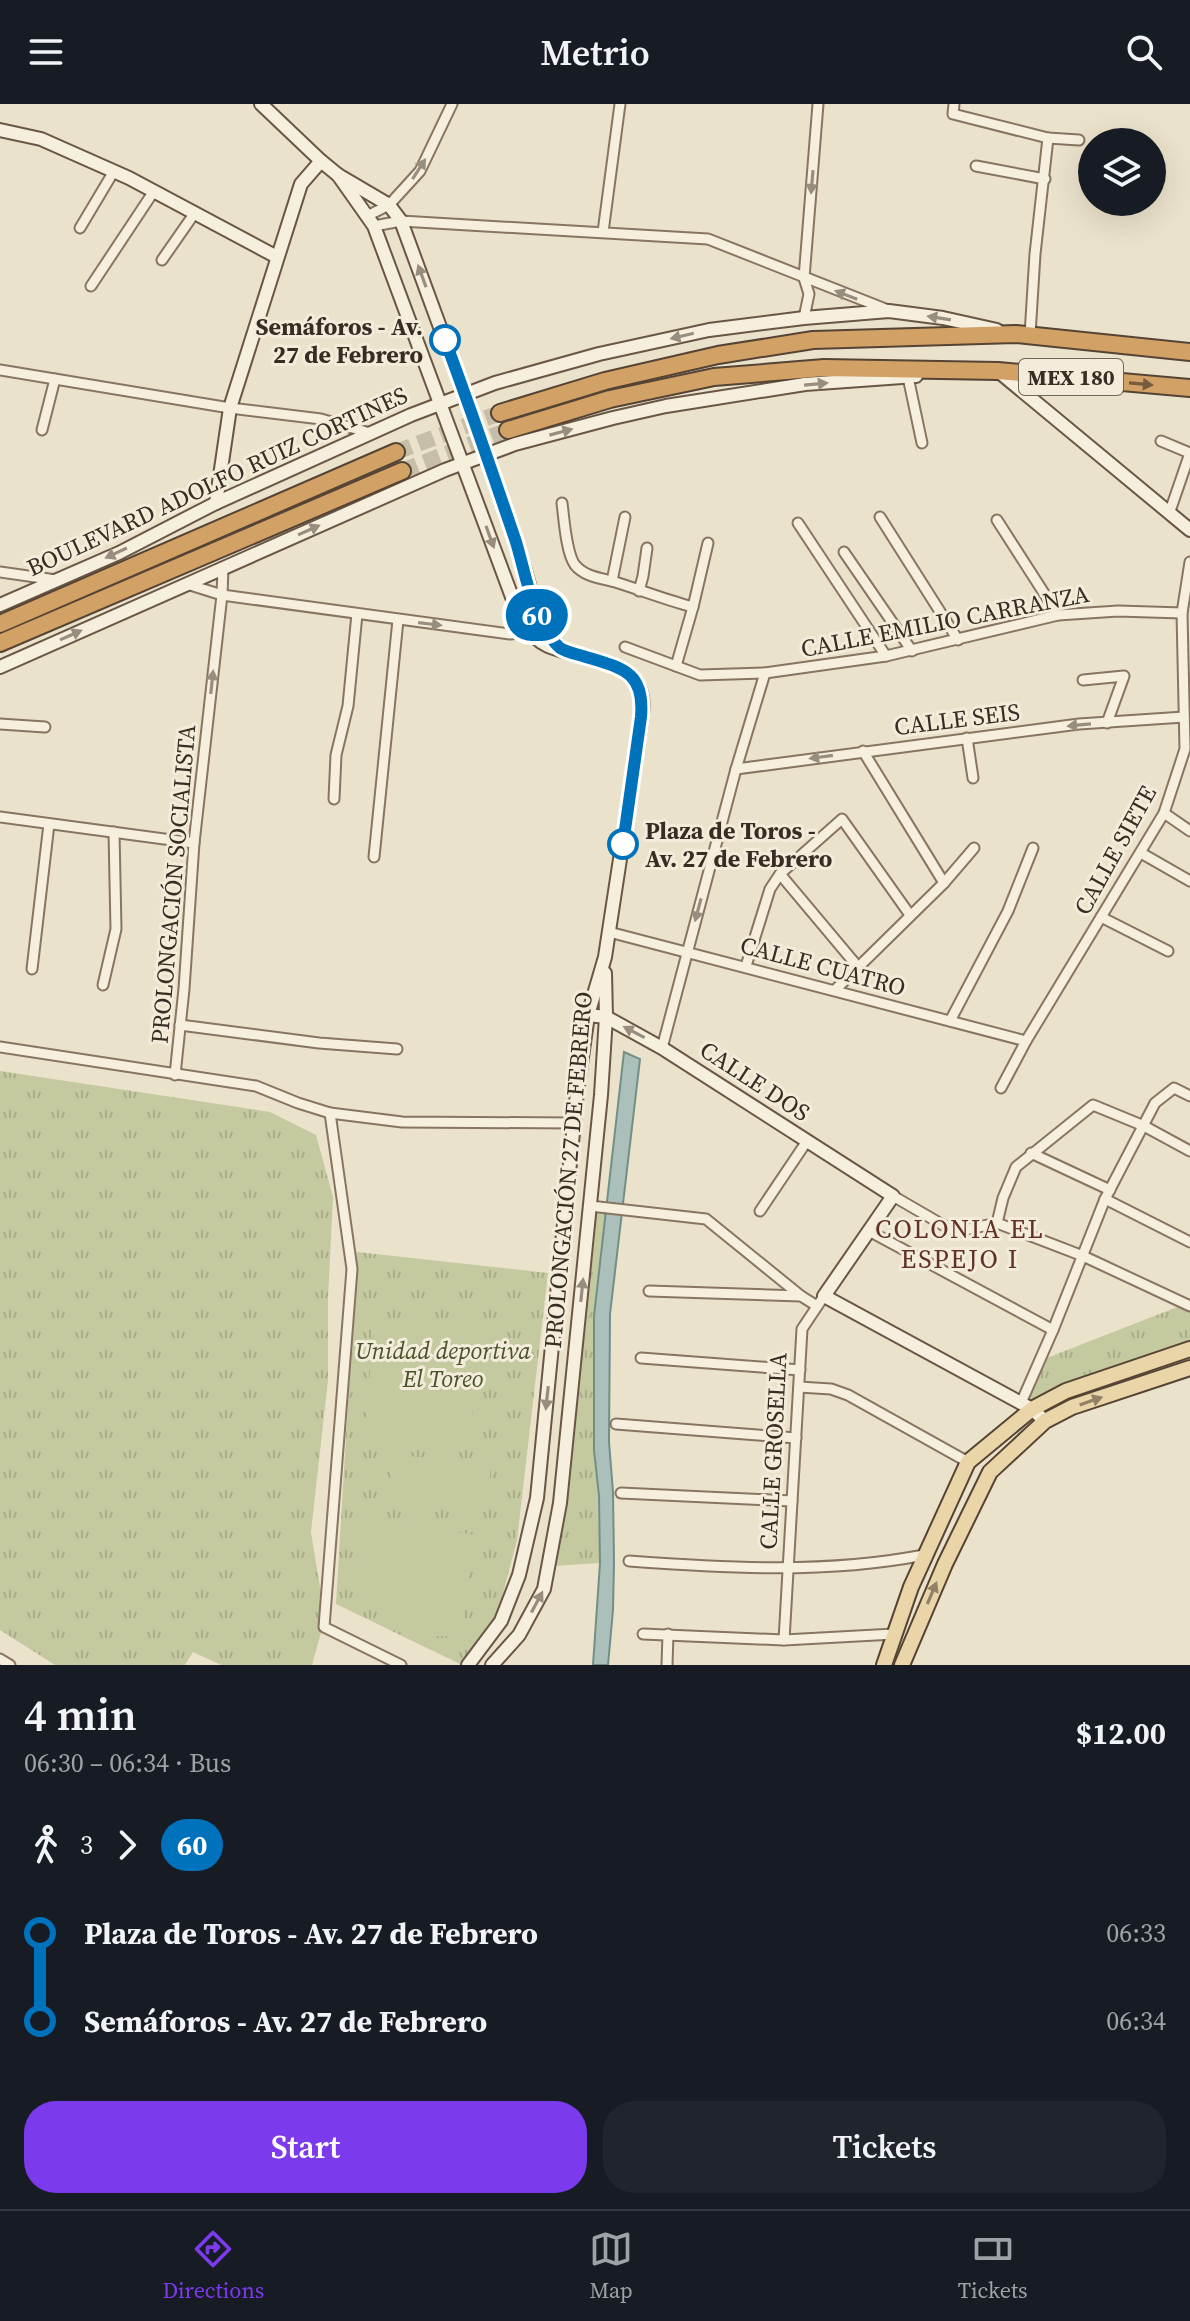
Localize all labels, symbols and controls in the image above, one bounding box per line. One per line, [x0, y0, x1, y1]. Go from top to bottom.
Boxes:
text: Metrio [540, 28, 650, 77]
icon: menu [24, 30, 68, 74]
icon: search [1122, 30, 1166, 74]
map controls [1078, 128, 1166, 216]
button: layers [1078, 128, 1166, 216]
one-way arrow [412, 158, 427, 179]
one-way arrow [805, 170, 818, 195]
one-way arrow [415, 264, 427, 288]
one-way arrow [834, 288, 858, 301]
place label: Semáforos - Av. 27 de Febrero [255, 310, 423, 371]
one-way arrow [927, 311, 952, 323]
marker: Semáforos - Av. 27 de Febrero [430, 325, 460, 355]
one-way arrow [669, 330, 694, 343]
road number: MEX 180 [1019, 359, 1123, 395]
one-way arrow [804, 377, 829, 390]
one-way arrow [1129, 377, 1154, 390]
street label: BOULEVARD ADOLFO RUIZ CORTINES [21, 378, 413, 584]
one-way arrow [548, 425, 573, 437]
one-way arrow [297, 523, 321, 537]
one-way arrow [484, 525, 496, 549]
one-way arrow [105, 547, 128, 560]
street label: CALLE EMILIO CARRANZA [798, 577, 1092, 665]
line badge: 60 [501, 589, 573, 641]
text: 60 [522, 596, 552, 634]
one-way arrow [418, 617, 443, 630]
one-way arrow [59, 629, 83, 642]
one-way arrow [206, 669, 219, 694]
street label: CALLE SEIS [892, 695, 1022, 743]
one-way arrow [1066, 719, 1091, 732]
street label: PROLONGACIÓN SOCIALISTA [143, 723, 203, 1045]
one-way arrow [808, 751, 833, 764]
street label: CALLE SIETE [1066, 779, 1164, 921]
place label: Plaza de Toros - Av. 27 de Febrero [645, 814, 832, 875]
marker: Plaza de Toros - Av. 27 de Febrero [608, 829, 638, 859]
one-way arrow [691, 897, 703, 922]
street label: CALLE CUATRO [737, 928, 909, 1004]
street label: PROLONGACIÓN 27 DE FEBRERO [536, 990, 600, 1350]
one-way arrow [623, 1026, 645, 1040]
street label: CALLE DOS [694, 1033, 816, 1129]
district label: COLONIA EL ESPEJO I [875, 1211, 1045, 1277]
one-way arrow [575, 1277, 588, 1302]
park label: Unidad deportiva El Toreo [355, 1334, 531, 1395]
street label: CALLE GROSELLA [751, 1351, 795, 1550]
one-way arrow [540, 1386, 553, 1411]
one-way arrow [1080, 1394, 1104, 1406]
one-way arrow [925, 1581, 939, 1605]
one-way arrow [530, 1591, 544, 1613]
text: 4 min [24, 1684, 137, 1745]
text: $12.00 [1076, 1713, 1166, 1754]
text: 06:30 – 06:34 · Bus [24, 1745, 231, 1781]
icon: walk [24, 1823, 68, 1867]
icon: forward [105, 1823, 149, 1867]
text: 60 [177, 1826, 207, 1864]
text: 3 [80, 1827, 93, 1863]
text: Plaza de Toros - Av. 27 de Febrero [84, 1913, 538, 1954]
text: 06:33 [1106, 1915, 1166, 1951]
text: Semáforos - Av. 27 de Febrero [84, 2001, 487, 2042]
text: 06:34 [1106, 2003, 1166, 2039]
button: Start [24, 2101, 587, 2193]
button: Tickets [603, 2101, 1166, 2193]
tab: Directions [162, 2227, 264, 2305]
tab: Map [589, 2227, 633, 2305]
tab: Tickets [958, 2227, 1028, 2305]

